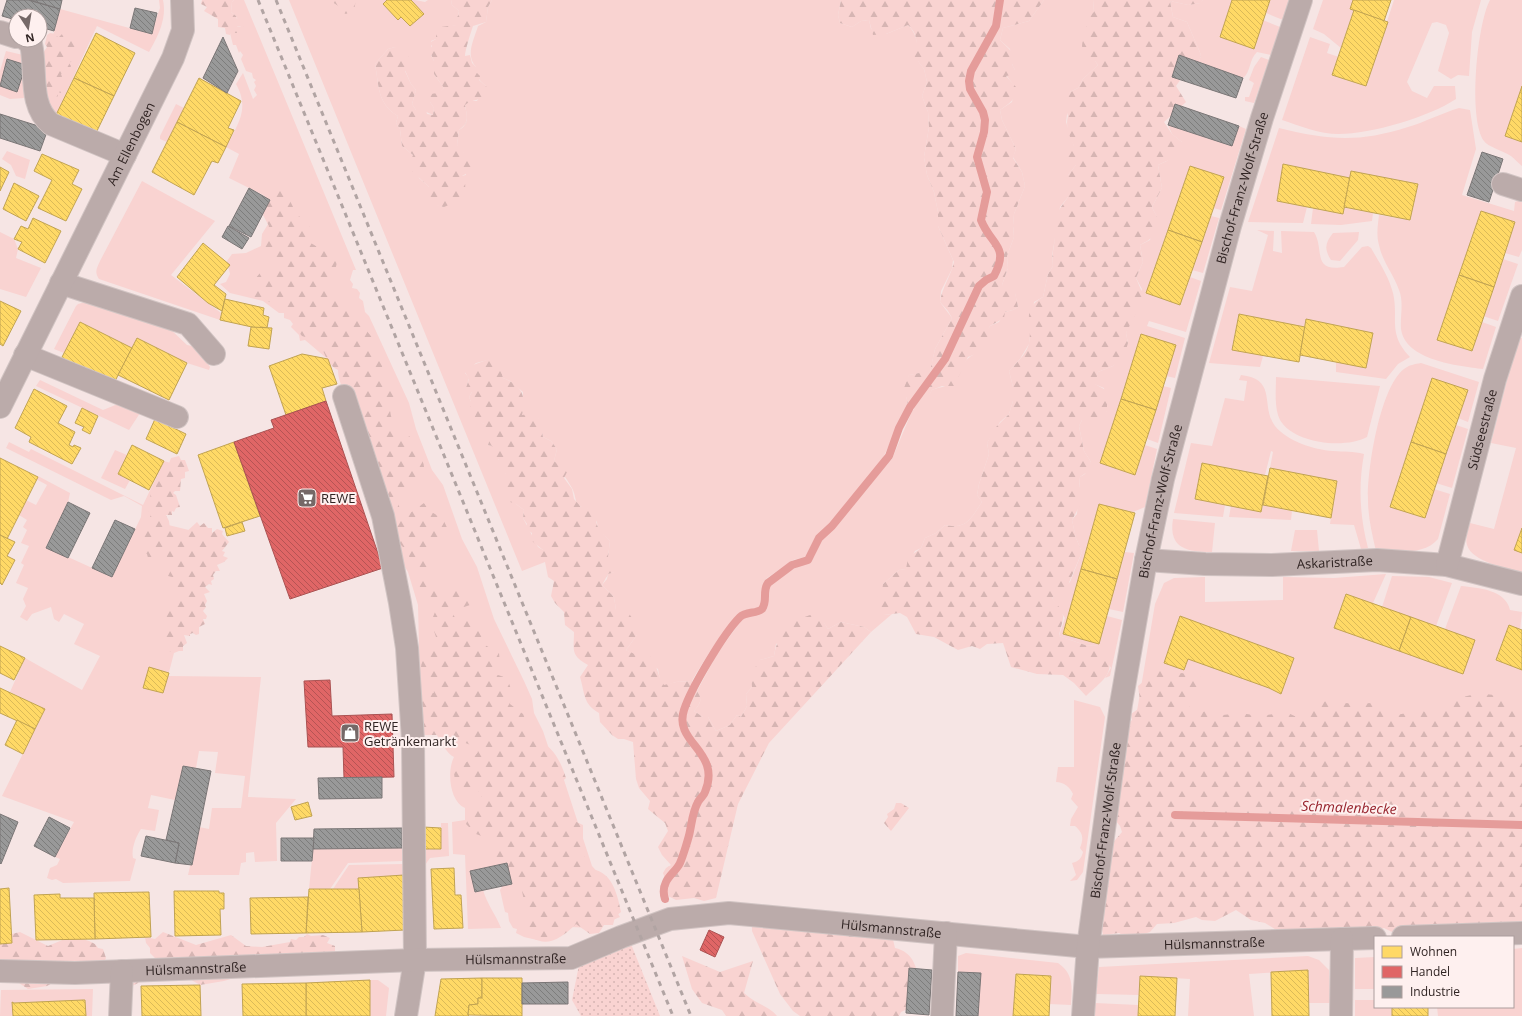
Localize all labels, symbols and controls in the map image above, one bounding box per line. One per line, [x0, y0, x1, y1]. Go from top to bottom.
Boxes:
north arrow [8, 8, 48, 48]
text: N [24, 30, 36, 47]
street label: Am Ellenbogen [102, 99, 159, 188]
street label: Bischof-Franz-Wolf-Straße [1211, 109, 1272, 266]
street label: Südseestraße [1463, 387, 1501, 472]
street label: Bischof-Franz-Wolf-Straße [1134, 422, 1186, 580]
supermarket icon: REWE [296, 487, 318, 509]
place label: REWE [321, 489, 355, 507]
street label: Askaristraße [1296, 551, 1373, 573]
place label: REWE Getränkemarkt [364, 717, 456, 750]
shop icon: REWE Getränkemarkt [339, 722, 361, 744]
street label: Bischof-Franz-Wolf-Straße [1086, 741, 1125, 900]
water label: Schmalenbecke [1301, 796, 1397, 818]
street label: Hülsmannstraße [840, 915, 942, 942]
street label: Hülsmannstraße [1163, 932, 1265, 954]
legend [1374, 936, 1514, 1008]
text: Wohnen [1410, 943, 1457, 960]
street label: Hülsmannstraße [465, 949, 566, 968]
street label: Hülsmannstraße [145, 957, 247, 979]
text: Handel [1410, 963, 1450, 980]
text: Industrie [1410, 983, 1460, 1000]

